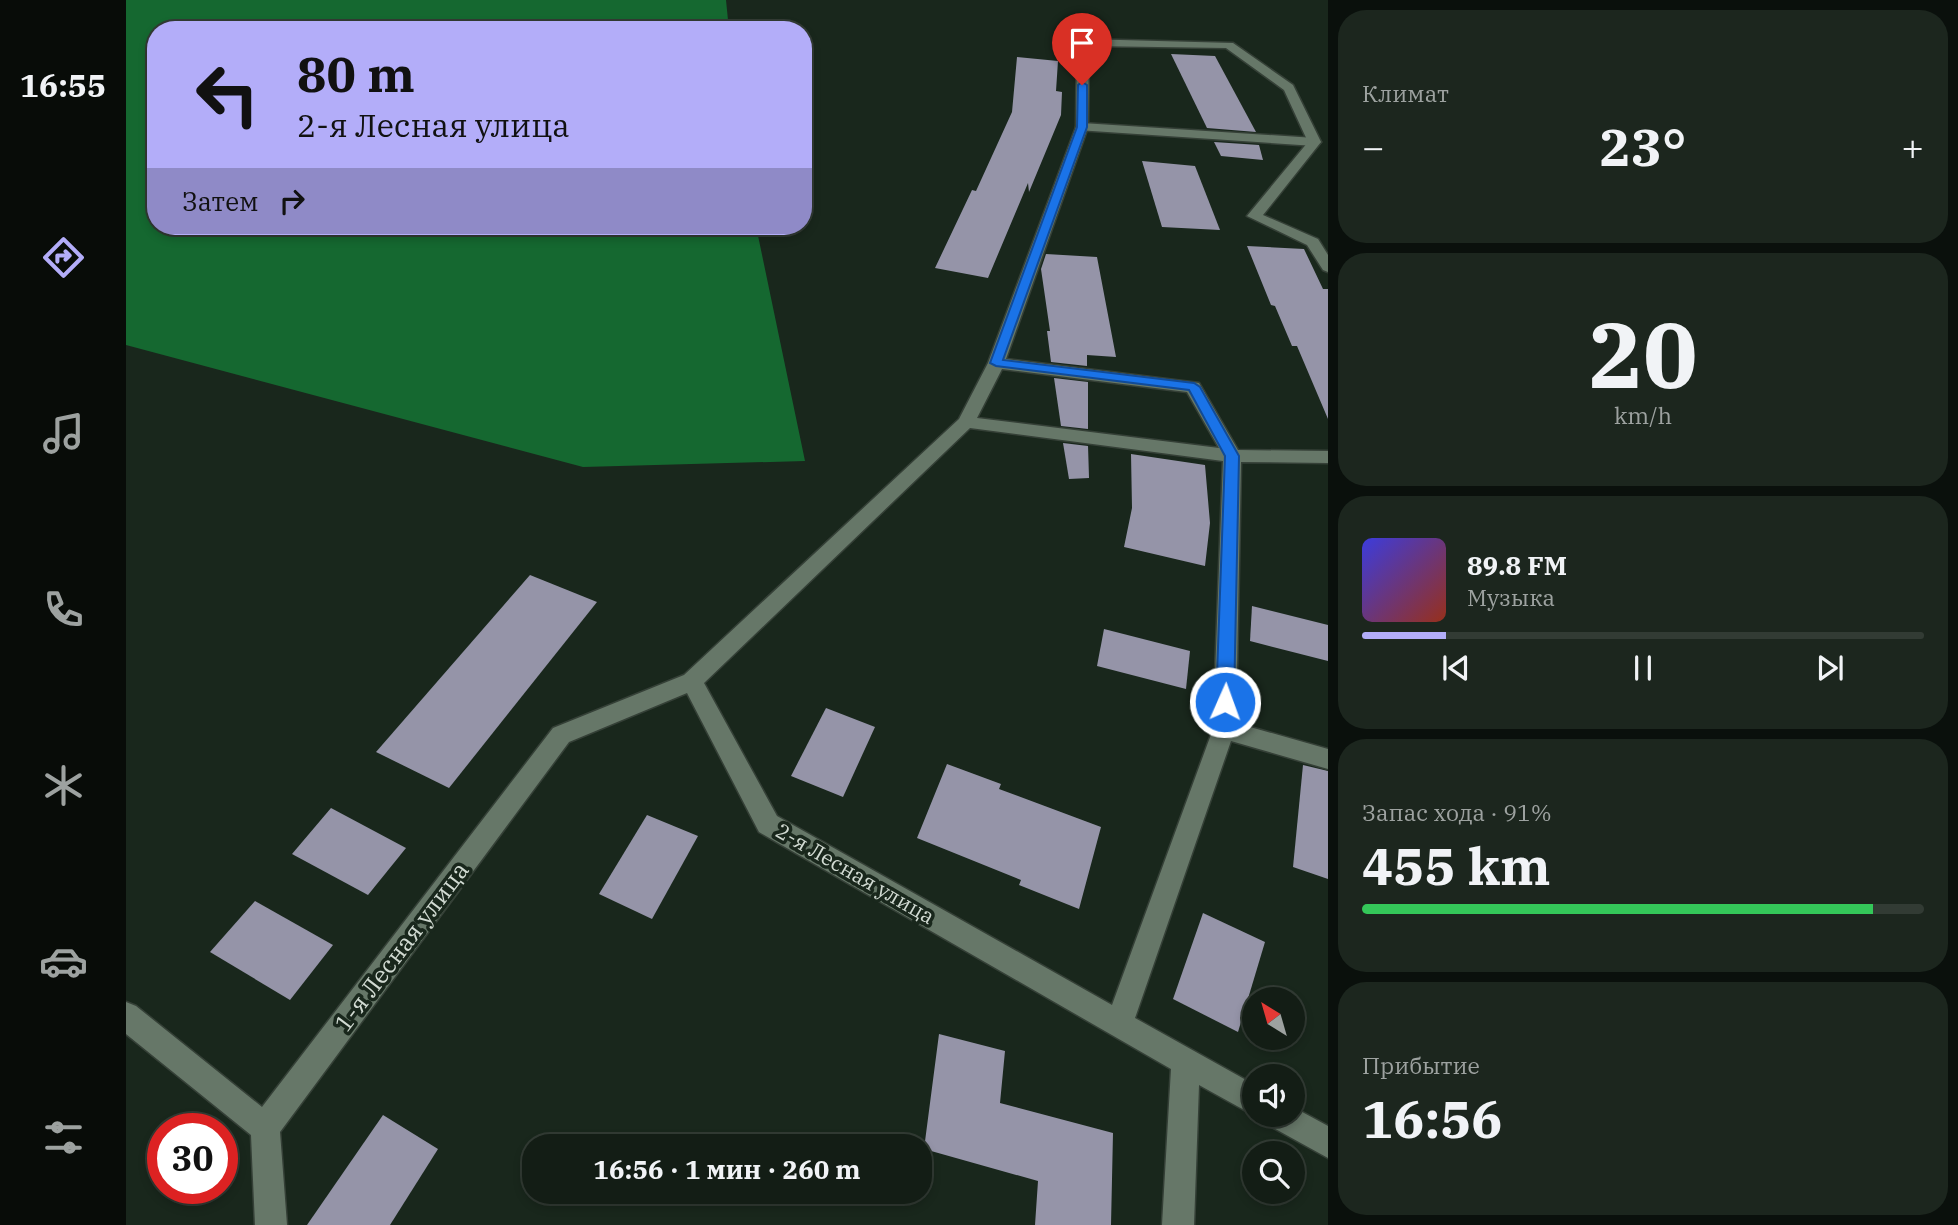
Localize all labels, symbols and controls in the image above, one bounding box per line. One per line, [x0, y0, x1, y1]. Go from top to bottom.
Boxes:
pin [1052, 13, 1112, 85]
icon: arrive [1063, 24, 1101, 62]
text: 80 m [297, 42, 415, 105]
icon: left [182, 49, 273, 140]
text: 16:55 [20, 64, 106, 106]
text: Климат [1362, 78, 1449, 108]
text: 2-я Лесная улица [297, 104, 570, 146]
text: 23° [1600, 113, 1686, 180]
text: − [1362, 122, 1385, 171]
text: + [1901, 122, 1924, 171]
icon: right [273, 182, 311, 220]
text: Затем [182, 184, 259, 218]
icon: directions [39, 233, 88, 282]
text: 20 [1588, 295, 1698, 413]
text: km/h [1614, 400, 1672, 430]
icon: music [39, 409, 88, 458]
text: 89.8 FM [1467, 548, 1567, 582]
text: Музыка [1467, 582, 1555, 612]
icon: phone [39, 585, 88, 634]
icon: previous [1437, 649, 1475, 687]
icon: pause [1624, 649, 1662, 687]
icon: next [1811, 649, 1849, 687]
position arrow [1188, 665, 1262, 739]
icon: climate [39, 761, 88, 810]
text: Запас хода · 91% [1362, 797, 1552, 827]
street label: 2-я Лесная улица [771, 816, 940, 930]
text: 455 km [1362, 832, 1551, 899]
street label: 1-я Лесная улица [327, 855, 476, 1038]
icon: car [39, 937, 88, 986]
north arrow [1242, 987, 1306, 1050]
map controls [1242, 987, 1305, 1204]
text: Прибытие [1362, 1050, 1480, 1080]
button: sound [1242, 1064, 1305, 1127]
text: 16:56 [1362, 1085, 1503, 1152]
icon: filters [39, 1113, 88, 1162]
speed limit sign: 30 [147, 1113, 238, 1204]
button: search [1242, 1141, 1305, 1204]
text: 16:56 · 1 мин · 260 m [593, 1152, 861, 1186]

